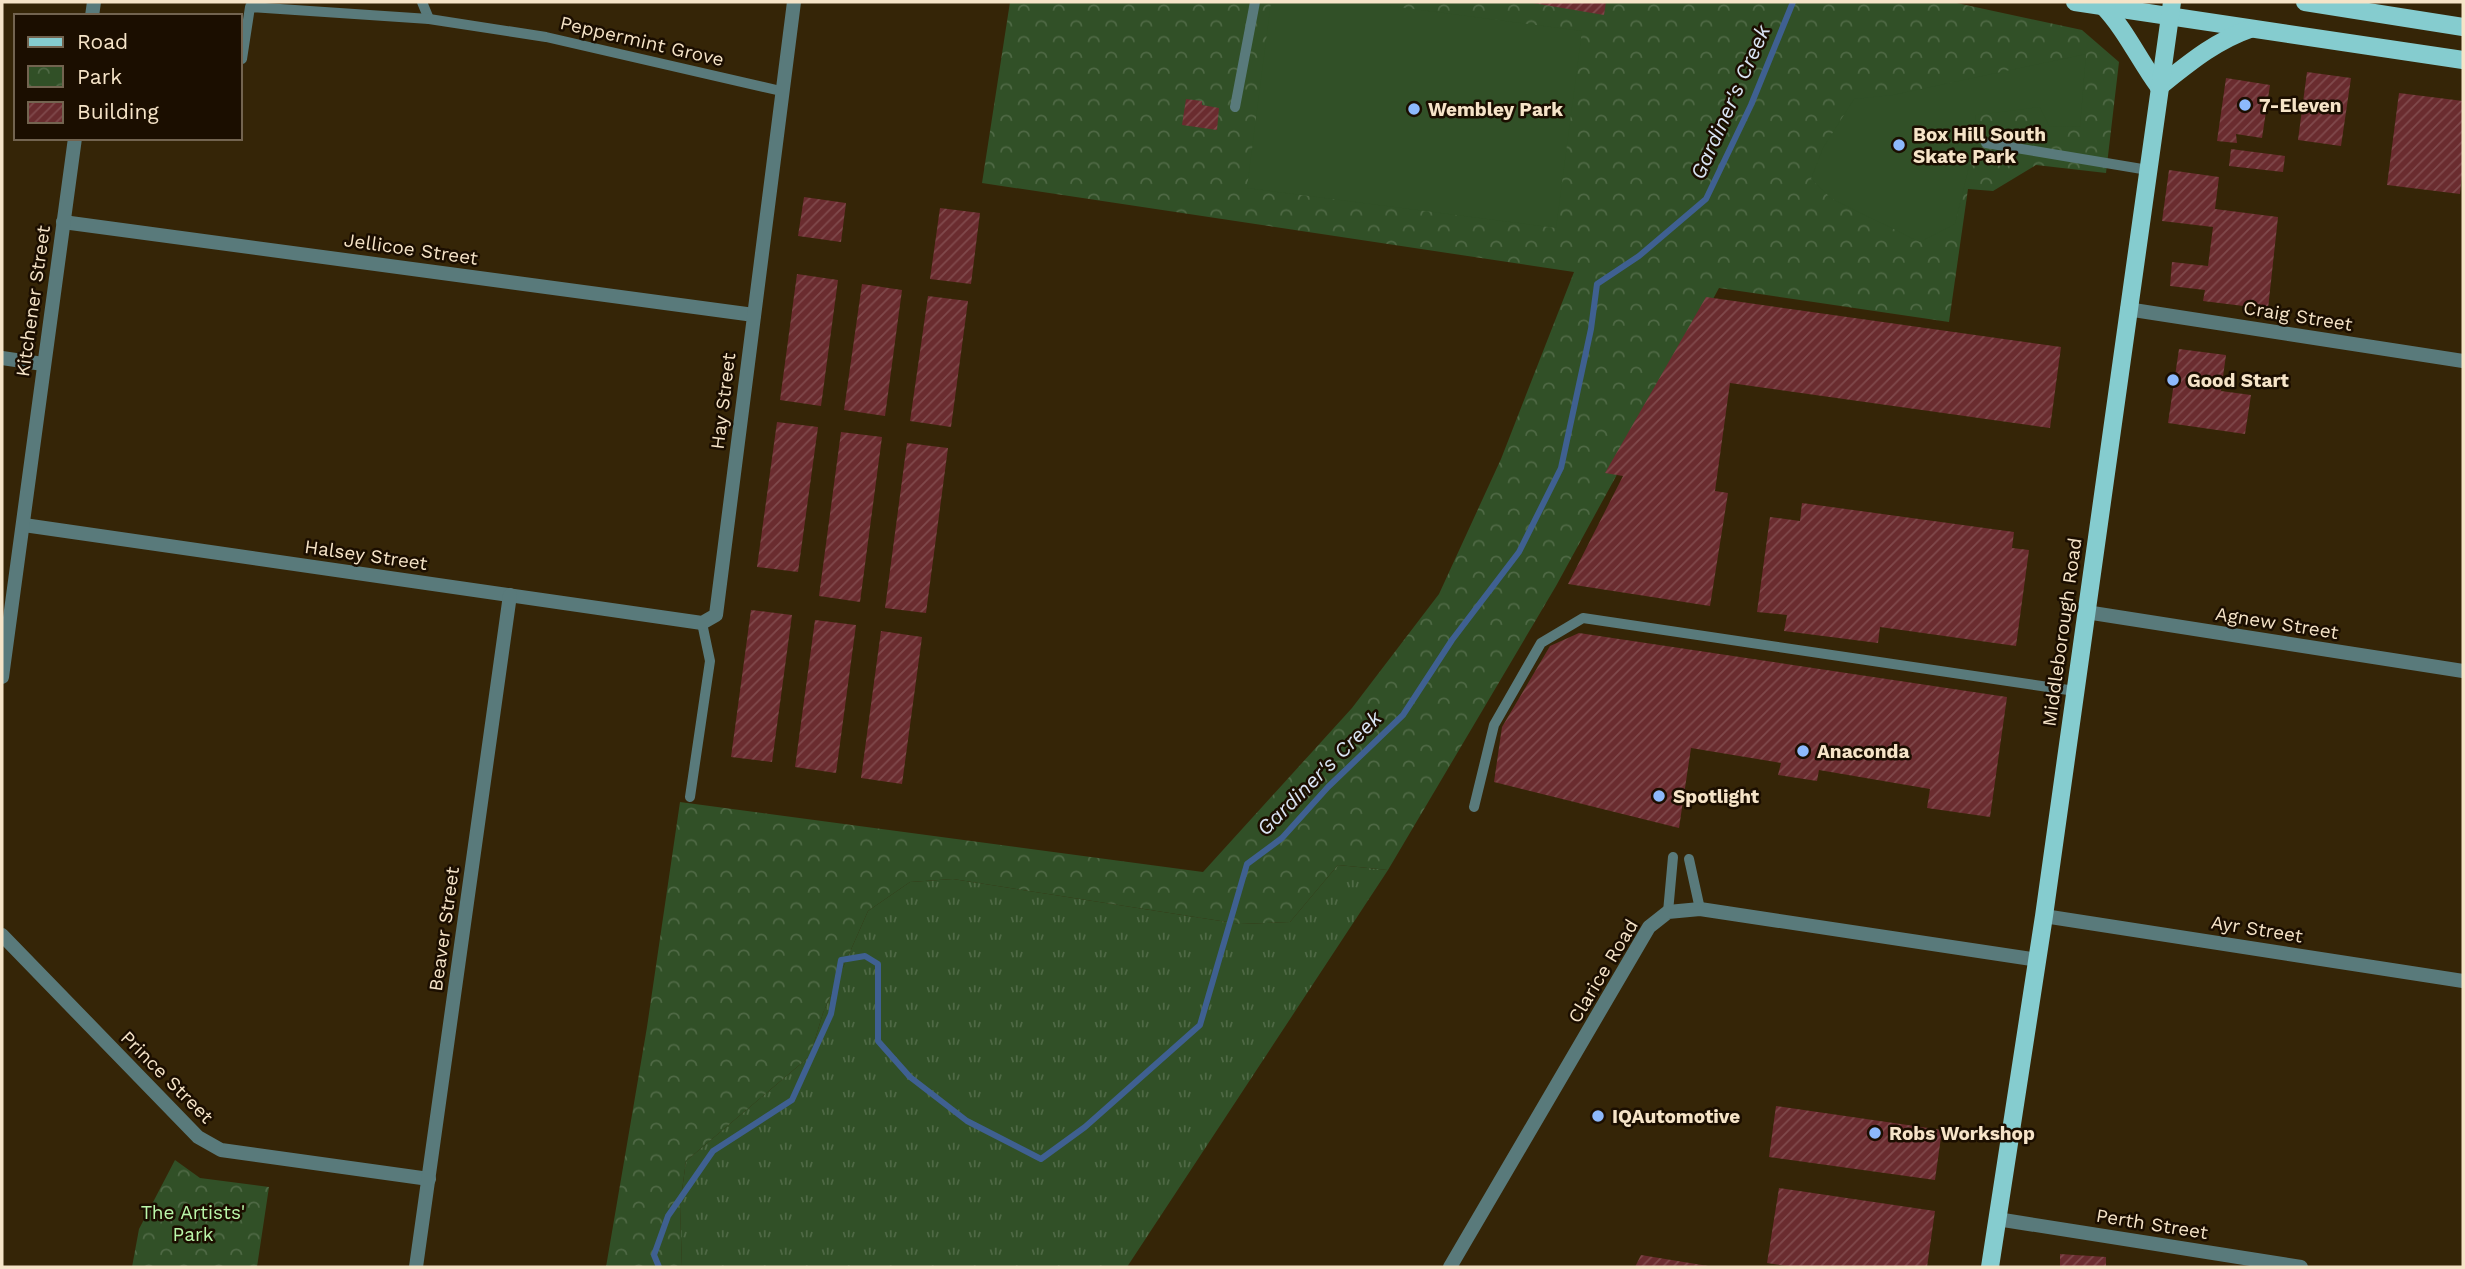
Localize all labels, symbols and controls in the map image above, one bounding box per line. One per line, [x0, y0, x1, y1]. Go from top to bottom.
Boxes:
street label: Peppermint Grove [558, 11, 726, 71]
legend [14, 14, 242, 140]
water label: Gardiner's Creek [1685, 20, 1775, 183]
text: Road [77, 29, 128, 54]
text: Park [77, 64, 122, 89]
place label: 7-Eleven [2259, 94, 2342, 117]
marker: 7-Eleven [2237, 97, 2253, 113]
place label: Wembley Park [1428, 98, 1563, 121]
text: Building [77, 99, 159, 124]
marker: Wembley Park [1406, 101, 1422, 117]
place label: Box Hill South Skate Park [1913, 123, 2046, 168]
marker: Box Hill South Skate Park [1891, 137, 1907, 153]
street label: Kitchener Street [11, 224, 55, 378]
street label: Jellicoe Street [343, 228, 479, 270]
street label: Craig Street [2242, 296, 2354, 336]
street label: Hay Street [706, 351, 740, 451]
place label: Good Start [2187, 369, 2290, 392]
marker: Good Start [2165, 372, 2181, 388]
street label: Halsey Street [303, 535, 429, 575]
street label: Middleborough Road [2037, 536, 2087, 728]
street label: Agnew Street [2214, 602, 2340, 644]
water label: Gardiner's Creek [1251, 705, 1387, 841]
place label: Anaconda [1817, 740, 1909, 763]
marker: Anaconda [1795, 743, 1811, 759]
place label: Spotlight [1673, 785, 1760, 808]
marker: Spotlight [1651, 788, 1667, 804]
street label: Beaver Street [424, 865, 464, 993]
street label: Ayr Street [2210, 910, 2304, 948]
street label: Clarice Road [1563, 915, 1643, 1027]
street label: Prince Street [116, 1026, 218, 1128]
place label: IQAutomotive [1612, 1105, 1740, 1128]
marker: IQAutomotive [1590, 1108, 1606, 1124]
place label: Robs Workshop [1889, 1122, 2035, 1145]
marker: Robs Workshop [1867, 1125, 1883, 1141]
park label: The Artists' Park [141, 1201, 245, 1246]
street label: Perth Street [2094, 1204, 2210, 1244]

